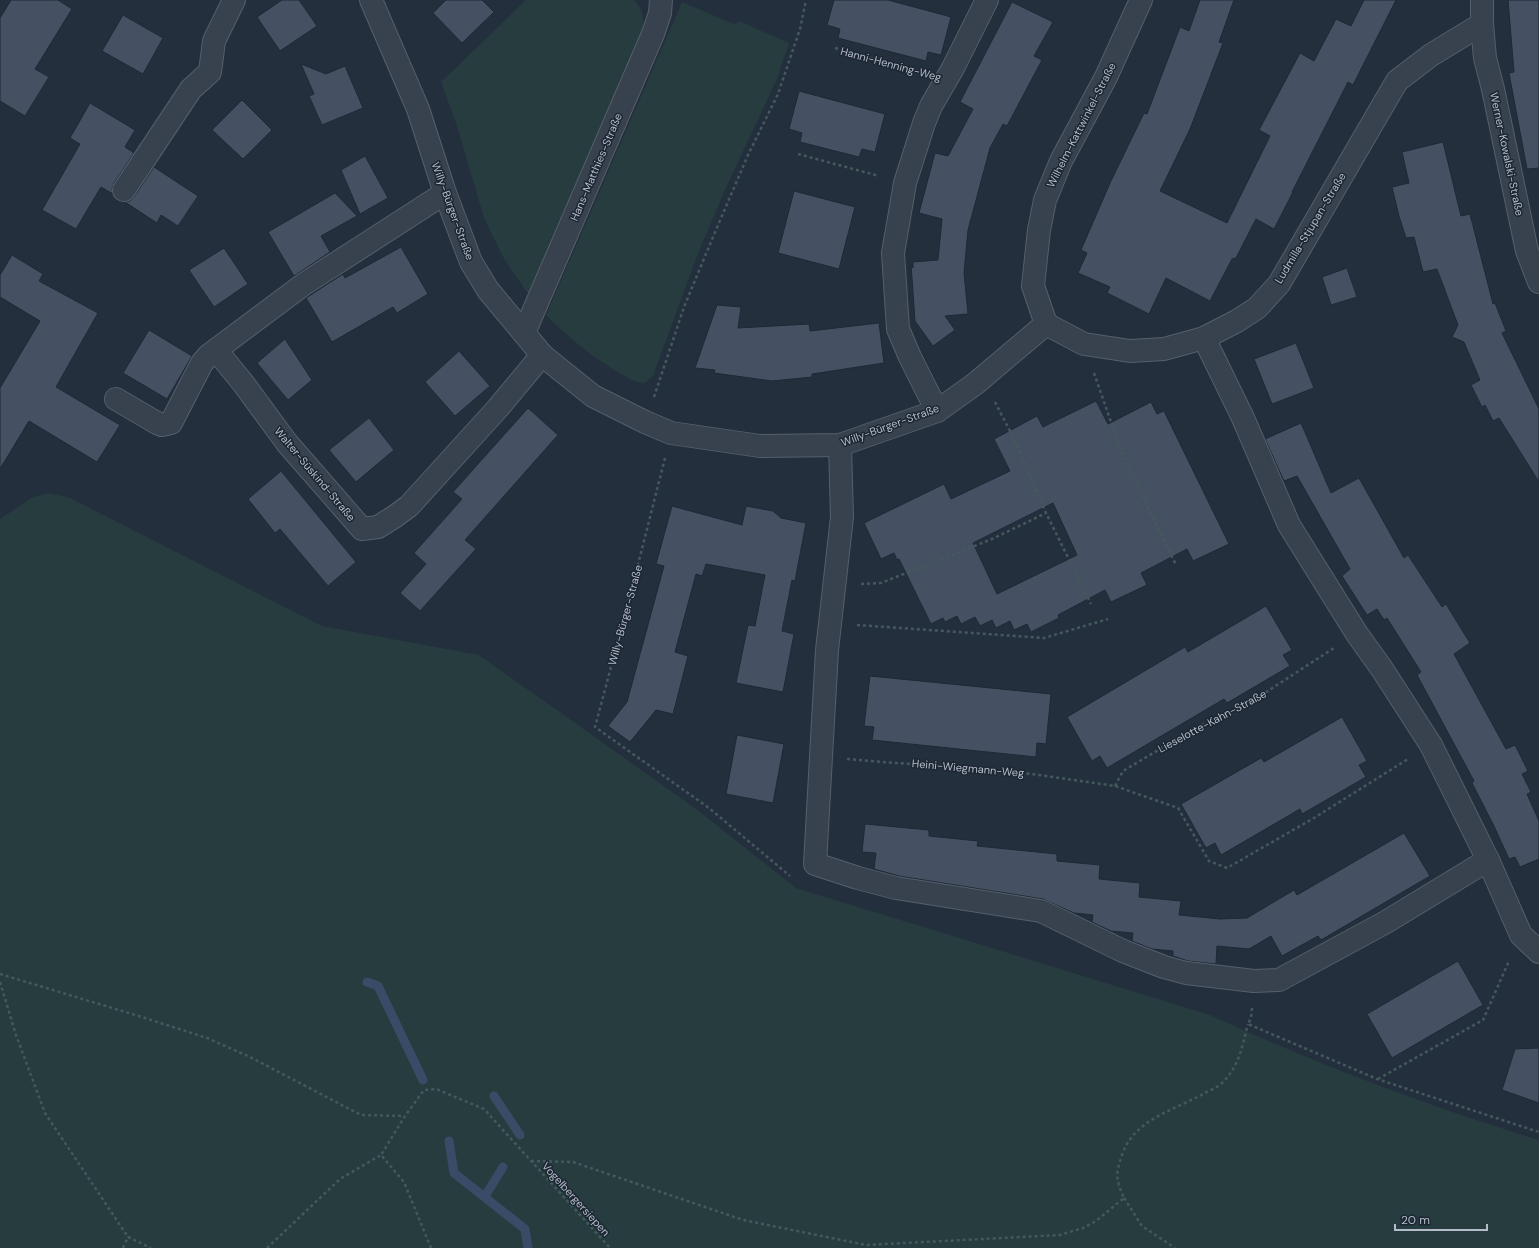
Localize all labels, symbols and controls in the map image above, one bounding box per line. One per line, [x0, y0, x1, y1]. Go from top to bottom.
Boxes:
street label: Hanni-Henning-Weg [839, 44, 943, 84]
street label: Wilhelm-Kattwinkel-Straße [1043, 60, 1119, 190]
street label: Werner-Kowalski-Straße [1487, 91, 1527, 217]
street label: Hans-Matthies-Straße [567, 111, 625, 223]
street label: Willy-Bürger-Straße [429, 160, 477, 262]
street label: Ludmilla-Stjupan-Straße [1271, 170, 1349, 286]
street label: Willy-Bürger-Straße [839, 401, 941, 449]
street label: Walter-Süskind-Straße [272, 424, 358, 524]
street label: Willy-Bürger-Straße [605, 563, 645, 667]
street label: Lieselotte-Kahn-Straße [1155, 686, 1269, 756]
street label: Heini-Wiegmann-Weg [911, 756, 1025, 780]
street label: Vogelbergersiepen [539, 1159, 613, 1239]
scale bar [1395, 1206, 1487, 1232]
text: 20 m [1401, 1212, 1430, 1228]

